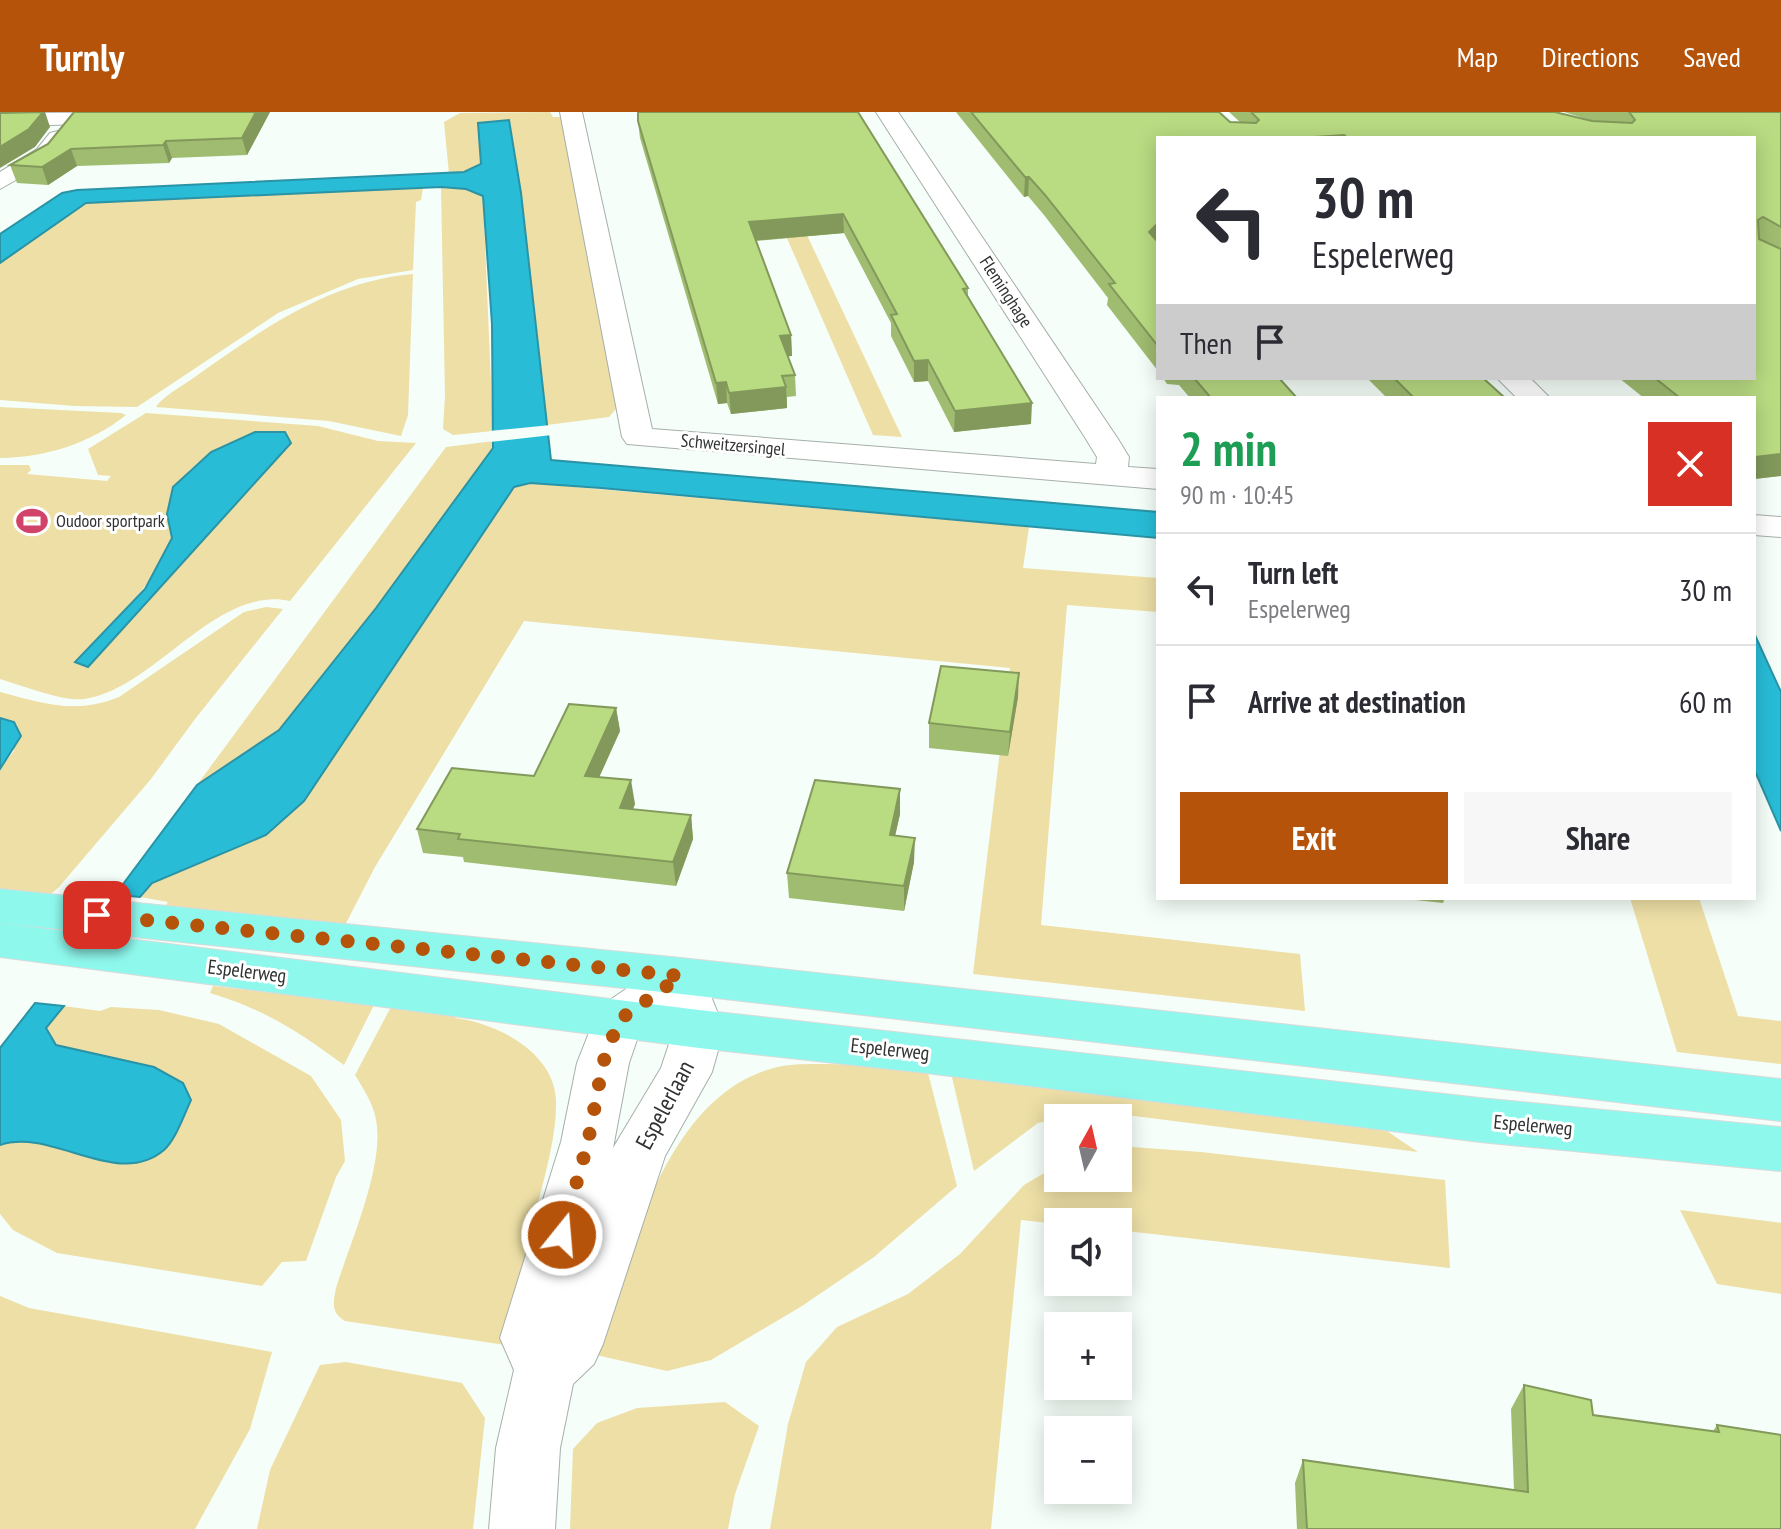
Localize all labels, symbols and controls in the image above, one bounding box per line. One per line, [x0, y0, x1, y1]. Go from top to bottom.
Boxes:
text: Turnly [40, 32, 124, 81]
text: Map [1457, 38, 1498, 75]
text: Directions [1542, 38, 1639, 75]
text: Saved [1683, 38, 1741, 75]
text: 30 m [1312, 161, 1414, 233]
icon: left [1180, 168, 1284, 272]
text: Espelerweg [1312, 231, 1454, 278]
street label: Fleminghage [975, 252, 1038, 332]
icon: arrive [1248, 320, 1292, 364]
text: Then [1180, 323, 1232, 362]
text: 2 min [1180, 417, 1277, 479]
button: close [1648, 422, 1732, 506]
street label: Schweitzersingel [680, 428, 787, 461]
text: 90 m · 10:45 [1180, 478, 1295, 511]
sports icon: Oudoor sportpark [15, 504, 49, 538]
place label: Oudoor sportpark [56, 509, 165, 532]
text: Turn left [1248, 553, 1338, 592]
icon: left [1180, 567, 1224, 611]
text: 30 m [1679, 570, 1732, 609]
text: Espelerweg [1248, 592, 1351, 625]
icon: arrive [1180, 679, 1224, 723]
text: Arrive at destination [1248, 682, 1466, 721]
text: 60 m [1679, 682, 1732, 721]
button: Exit [1180, 792, 1448, 884]
button: Share [1464, 792, 1732, 884]
pin [63, 881, 131, 949]
icon: arrive [75, 893, 119, 937]
street label: Espelerweg [206, 953, 288, 989]
street label: Espelerweg [849, 1032, 931, 1066]
street label: Espelerlaan [628, 1055, 701, 1154]
north arrow [1044, 1104, 1132, 1192]
map controls [1044, 1104, 1132, 1504]
street label: Espelerweg [1492, 1109, 1574, 1141]
position arrow [520, 1193, 604, 1277]
button: sound [1044, 1208, 1132, 1296]
button: + [1044, 1312, 1132, 1400]
button: − [1044, 1416, 1132, 1504]

